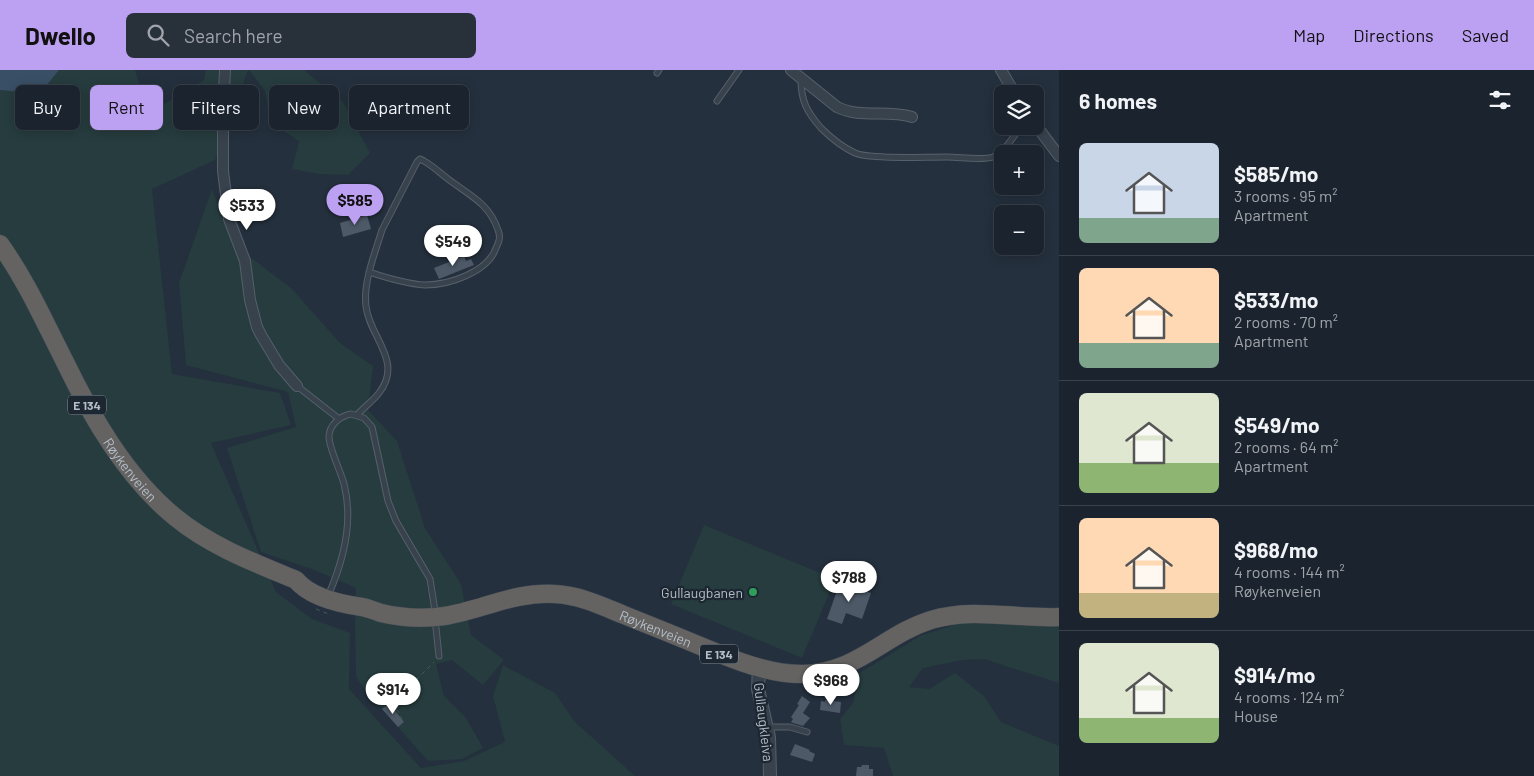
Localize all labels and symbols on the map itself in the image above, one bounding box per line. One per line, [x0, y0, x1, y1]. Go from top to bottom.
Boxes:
pin: $585 [325, 184, 385, 226]
pin: $533 [217, 189, 277, 231]
pin: $549 [423, 224, 483, 267]
road number: E 134 [68, 396, 106, 414]
street label: Røykenveien [100, 434, 161, 505]
pin: $788 [819, 560, 879, 603]
place label: Gullaugbanen [661, 584, 743, 601]
marker: Gullaugbanen [747, 586, 759, 598]
street label: Røykenveien [617, 606, 695, 650]
road number: E 134 [700, 644, 738, 664]
pin: $968 [801, 664, 861, 706]
pin: $914 [363, 672, 423, 715]
street label: Gullaugkleiva [751, 681, 777, 763]

